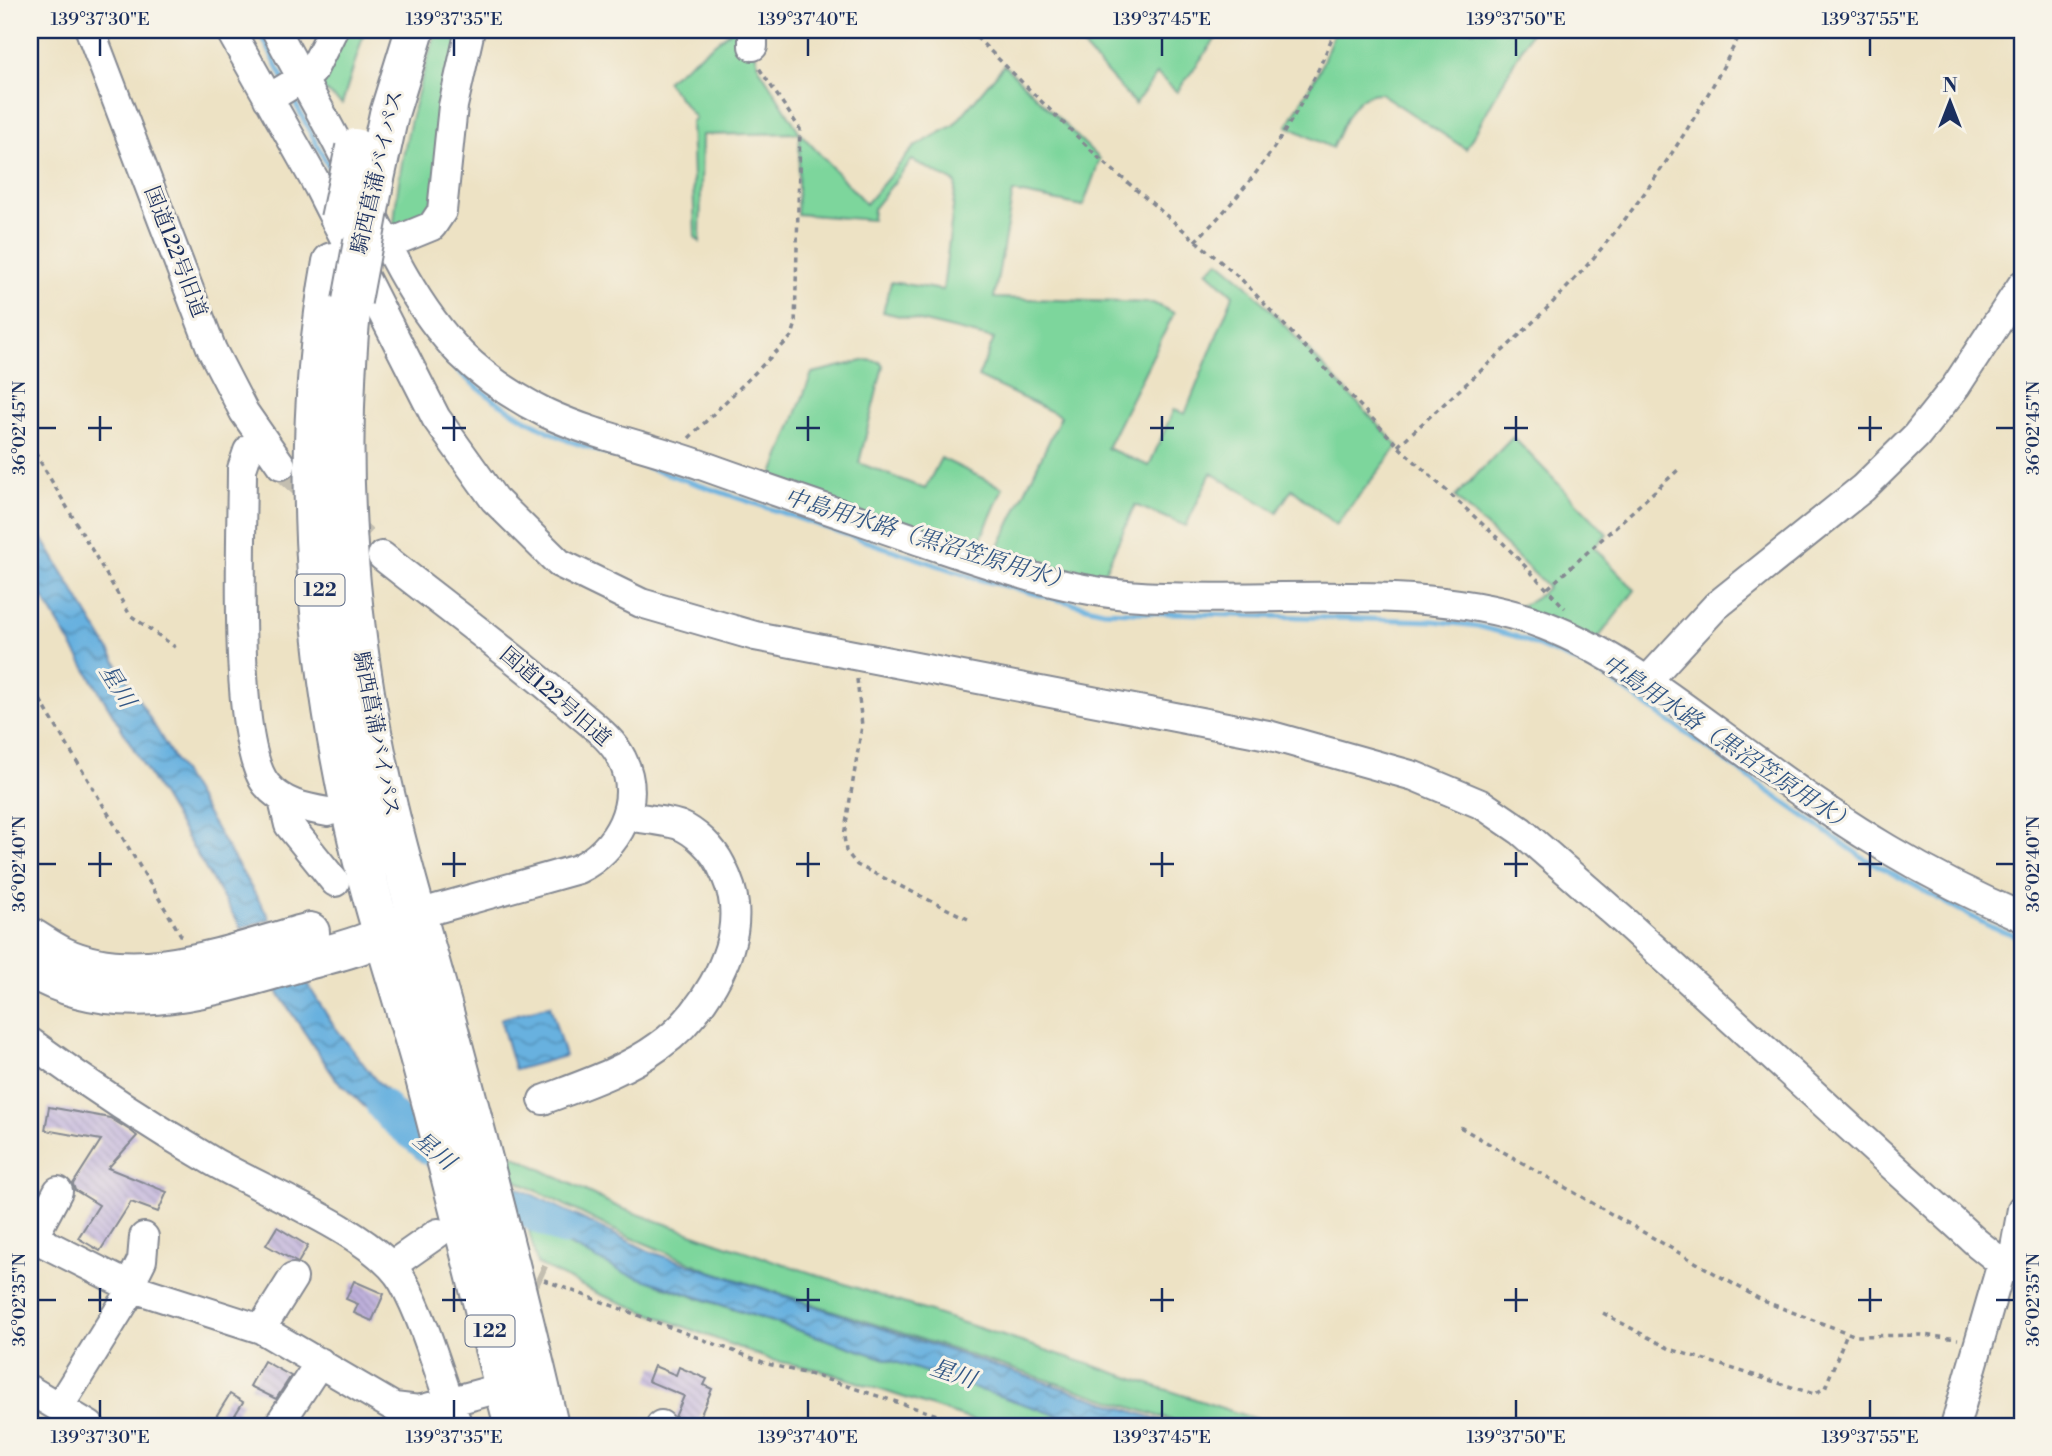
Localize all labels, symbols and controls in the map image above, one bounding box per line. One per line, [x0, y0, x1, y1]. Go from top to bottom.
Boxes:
text: 139°37'30"E [50, 8, 150, 31]
text: 139°37'35"E [405, 8, 503, 31]
text: 139°37'40"E [758, 8, 858, 31]
text: 139°37'45"E [1113, 8, 1211, 31]
text: 139°37'50"E [1466, 8, 1566, 31]
text: 139°37'55"E [1821, 8, 1919, 31]
north arrow [1916, 66, 1986, 136]
text: N [1942, 74, 1958, 98]
street label: 騎西菖蒲バイパス [346, 87, 410, 257]
street label: 国道122号旧道 [138, 183, 212, 321]
text: 36°02'45"N [8, 380, 31, 475]
text: 36°02'45"N [2022, 380, 2045, 475]
water label: 中島用水路（黒沼笠原用水） [781, 483, 1075, 597]
road number: 122 [296, 575, 344, 606]
street label: 国道122号旧道 [494, 642, 616, 752]
street label: 騎西菖蒲バイパス [347, 649, 405, 819]
water label: 中島用水路（黒沼笠原用水） [1596, 649, 1860, 839]
water label: 星川 [93, 659, 143, 715]
text: 36°02'40"N [8, 815, 31, 912]
text: 36°02'40"N [2022, 815, 2045, 912]
water label: 星川 [407, 1126, 463, 1178]
text: 36°02'35"N [8, 1253, 31, 1347]
text: 36°02'35"N [2022, 1253, 2045, 1347]
road number: 122 [466, 1316, 514, 1346]
water label: 星川 [927, 1353, 982, 1396]
text: 139°37'30"E [50, 1426, 150, 1449]
text: 139°37'35"E [405, 1426, 503, 1449]
text: 139°37'40"E [758, 1426, 858, 1449]
text: 139°37'45"E [1113, 1426, 1211, 1449]
text: 139°37'50"E [1466, 1426, 1566, 1449]
text: 139°37'55"E [1821, 1426, 1919, 1449]

